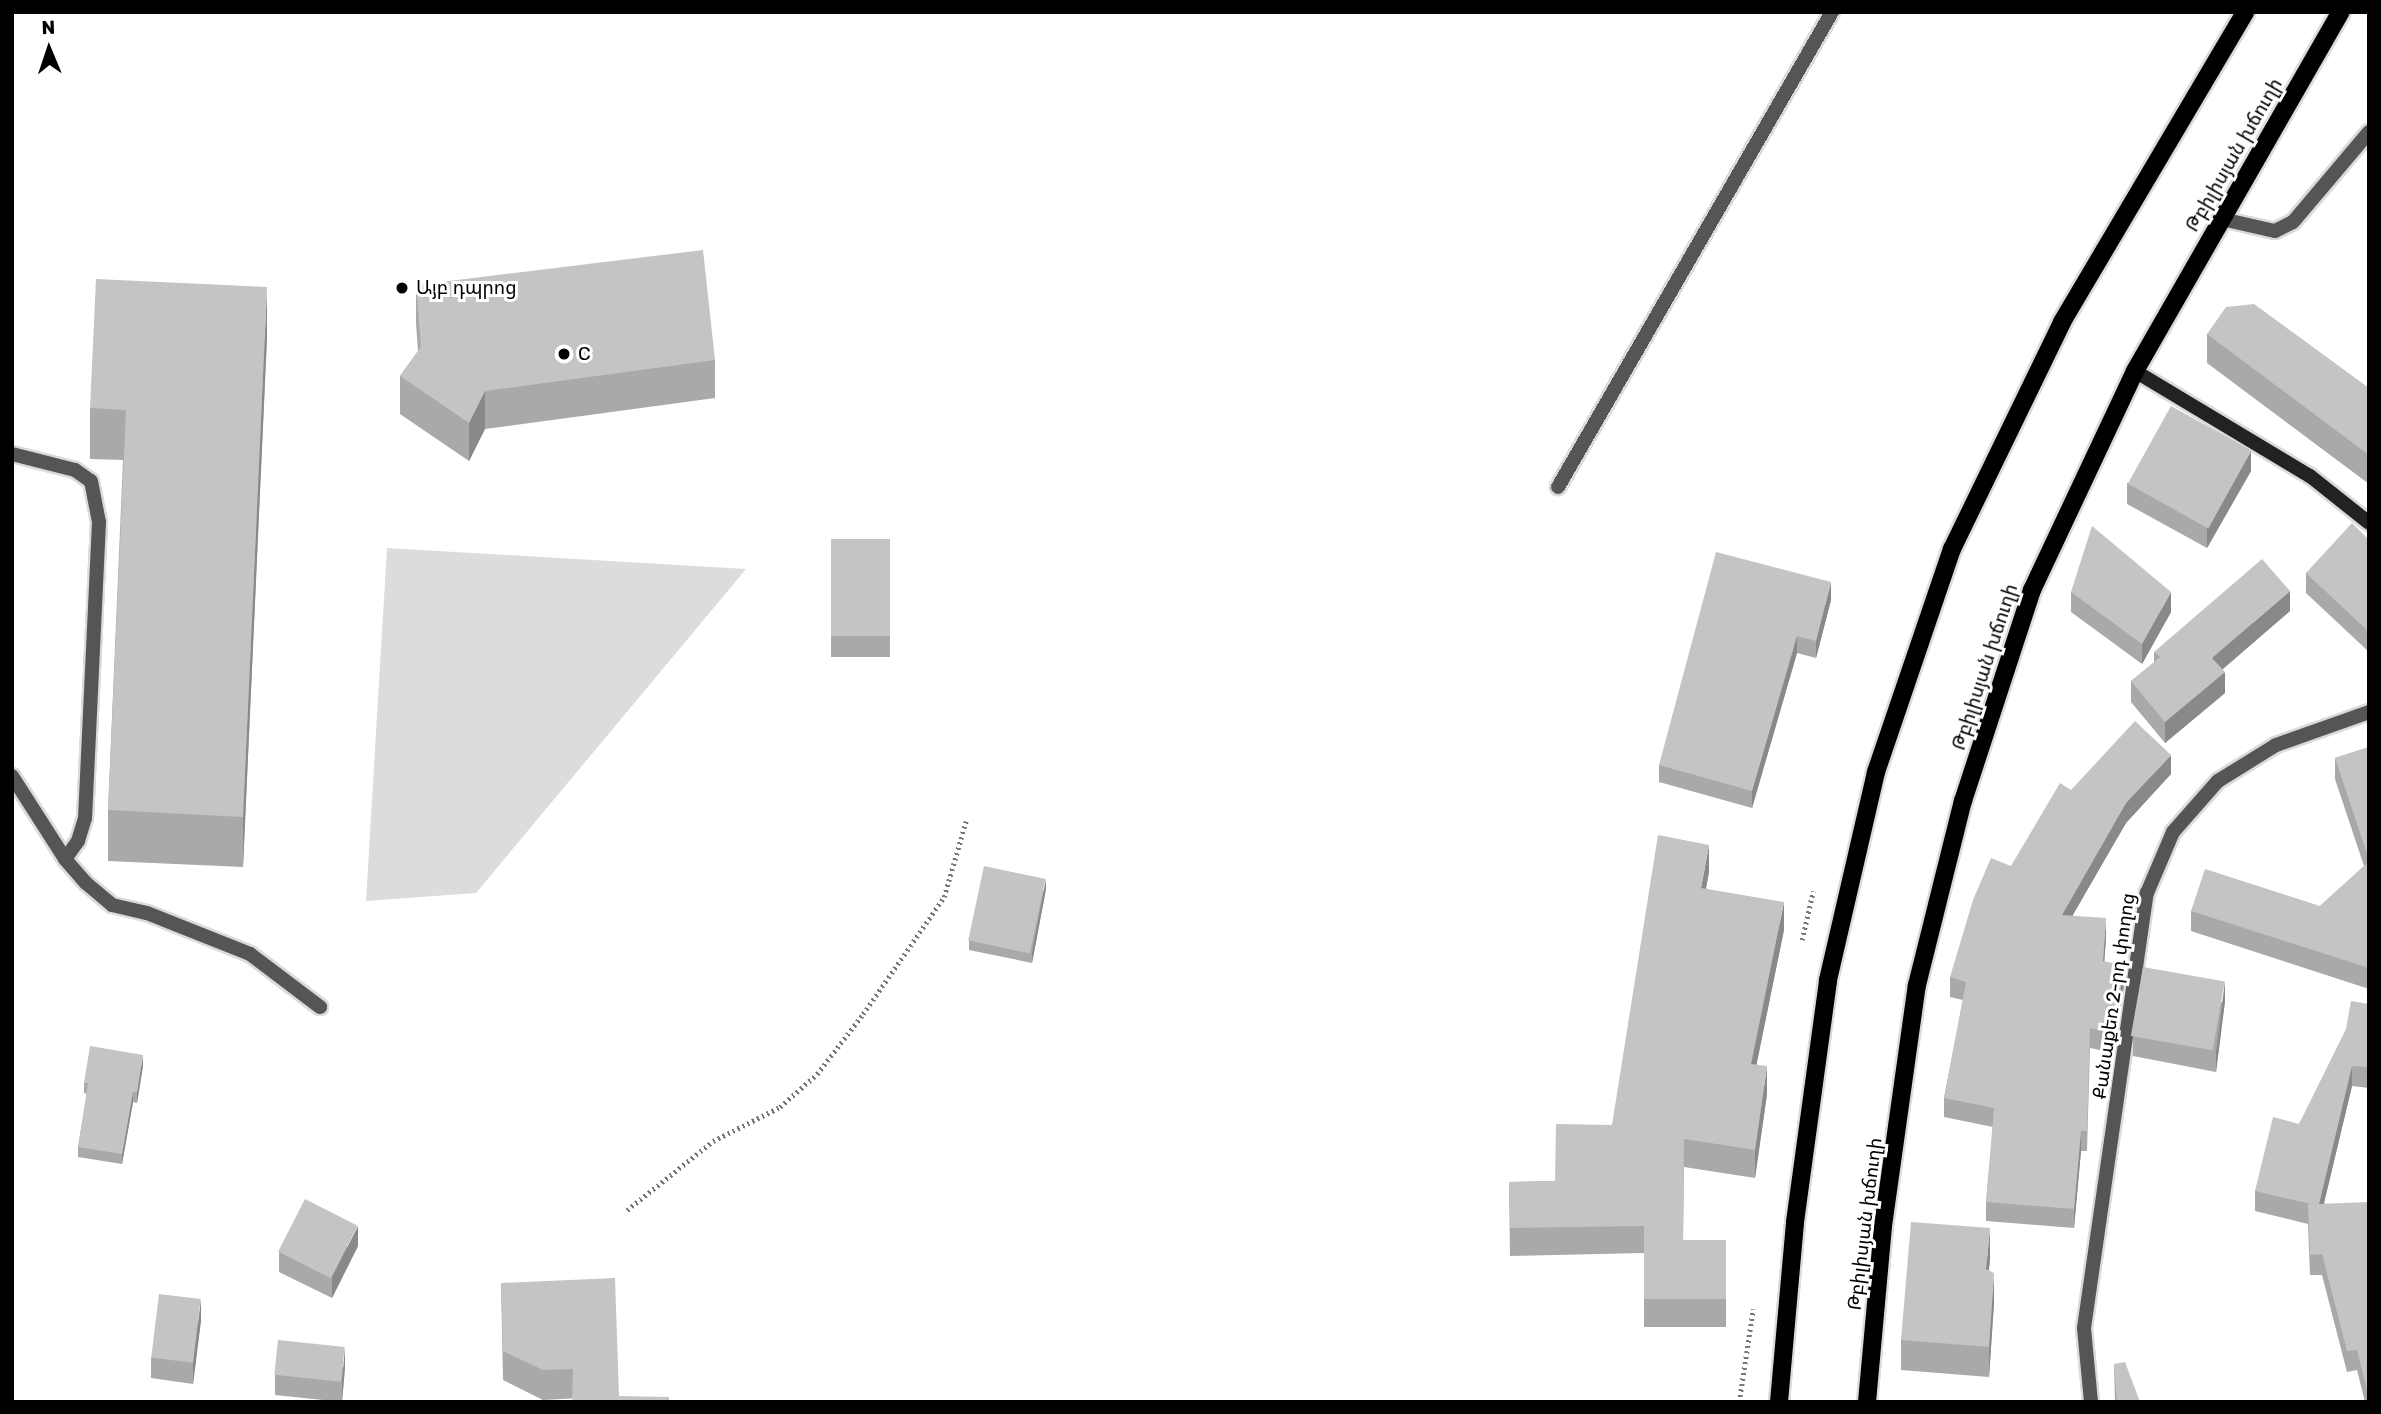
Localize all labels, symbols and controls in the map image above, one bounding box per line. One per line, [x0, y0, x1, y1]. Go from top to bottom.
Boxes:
north arrow [14, 14, 84, 84]
text: N [41, 16, 55, 39]
street label: Թբիլիսյան խճուղի [2181, 74, 2287, 236]
place label: Այբ դպրոց [416, 277, 517, 299]
marker: Այբ դպրոց [394, 280, 410, 296]
place label: C [578, 343, 591, 365]
marker: C [556, 346, 572, 362]
street label: Թբիլիսյան խճուղի [1947, 581, 2023, 753]
street label: Քանաքեռ 2-րդ փողոց [2088, 891, 2140, 1101]
street label: Թբիլիսյան խճուղի [1843, 1136, 1887, 1312]

